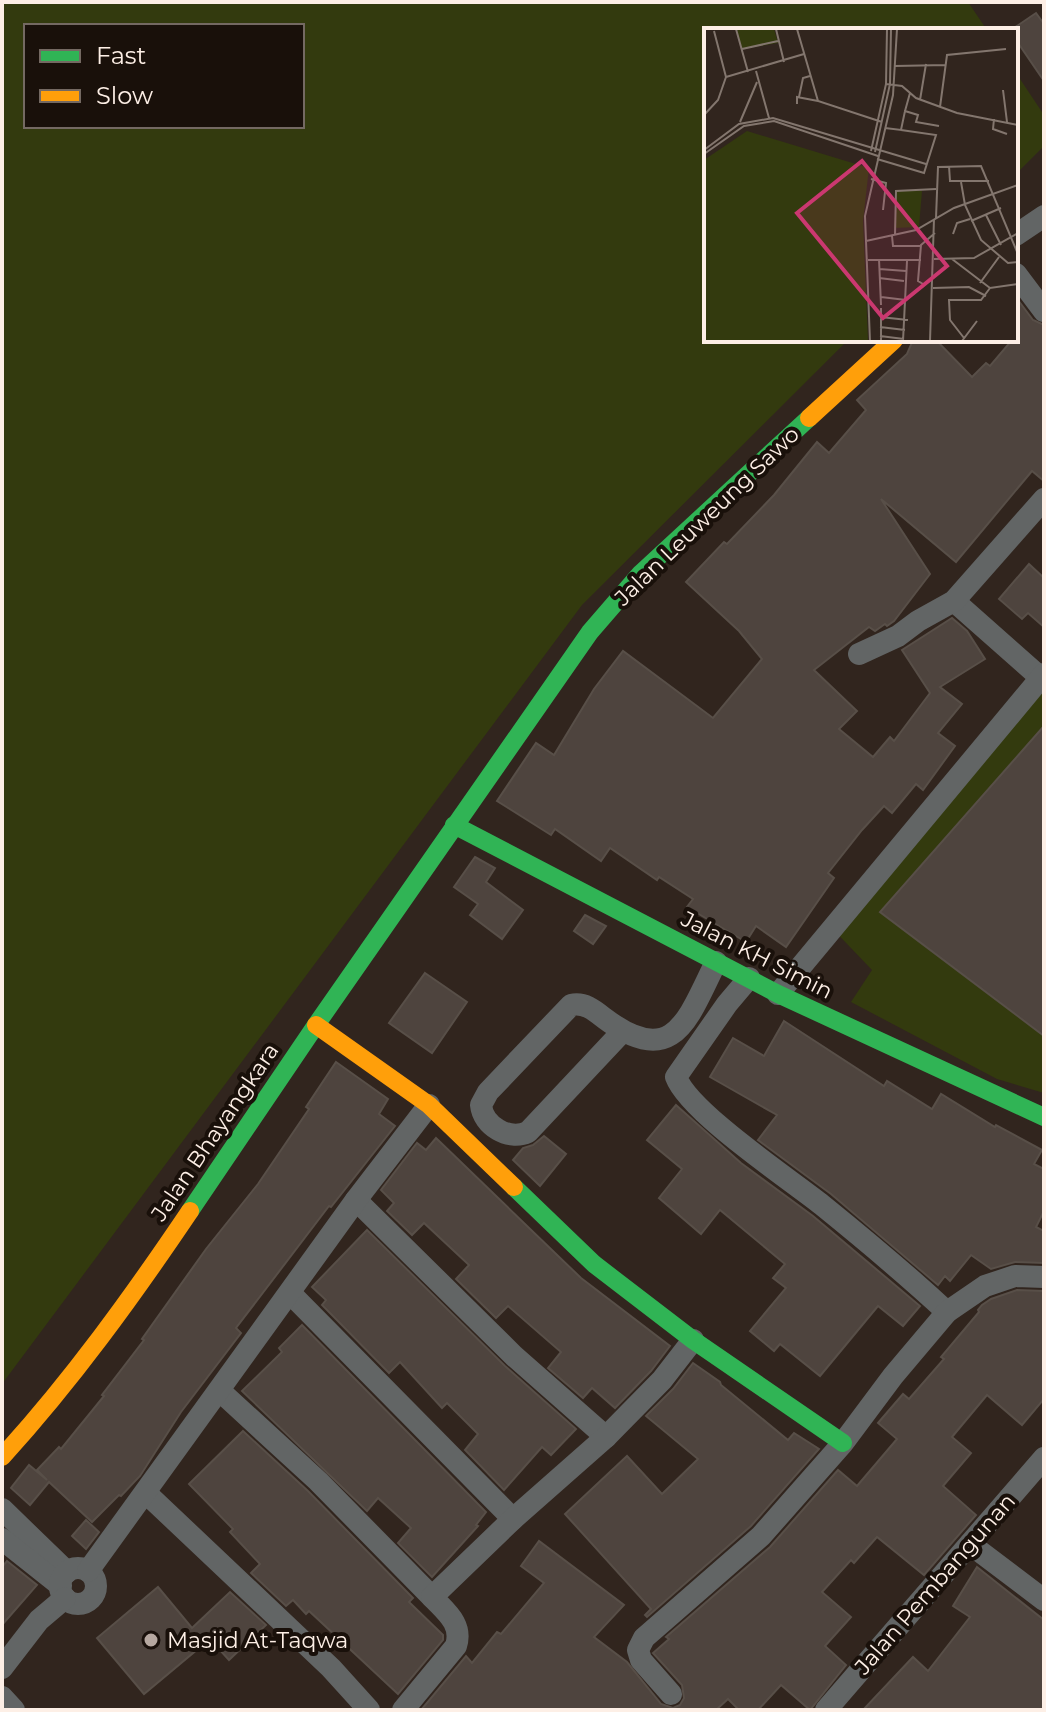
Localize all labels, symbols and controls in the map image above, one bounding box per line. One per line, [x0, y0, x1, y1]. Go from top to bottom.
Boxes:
legend [24, 24, 304, 128]
inset map [704, 28, 1018, 342]
text: Fast [96, 41, 147, 70]
text: Slow [96, 81, 153, 110]
street label: Jalan Leuweung Sawo [608, 421, 805, 612]
street label: Jalan KH Simin [676, 905, 837, 1005]
street label: Jalan Bhayangkara [145, 1038, 285, 1227]
street label: Jalan Pembangunan [848, 1488, 1021, 1681]
place label: Masjid At-Taqwa [167, 1627, 348, 1654]
marker: Masjid At-Taqwa [142, 1631, 160, 1649]

